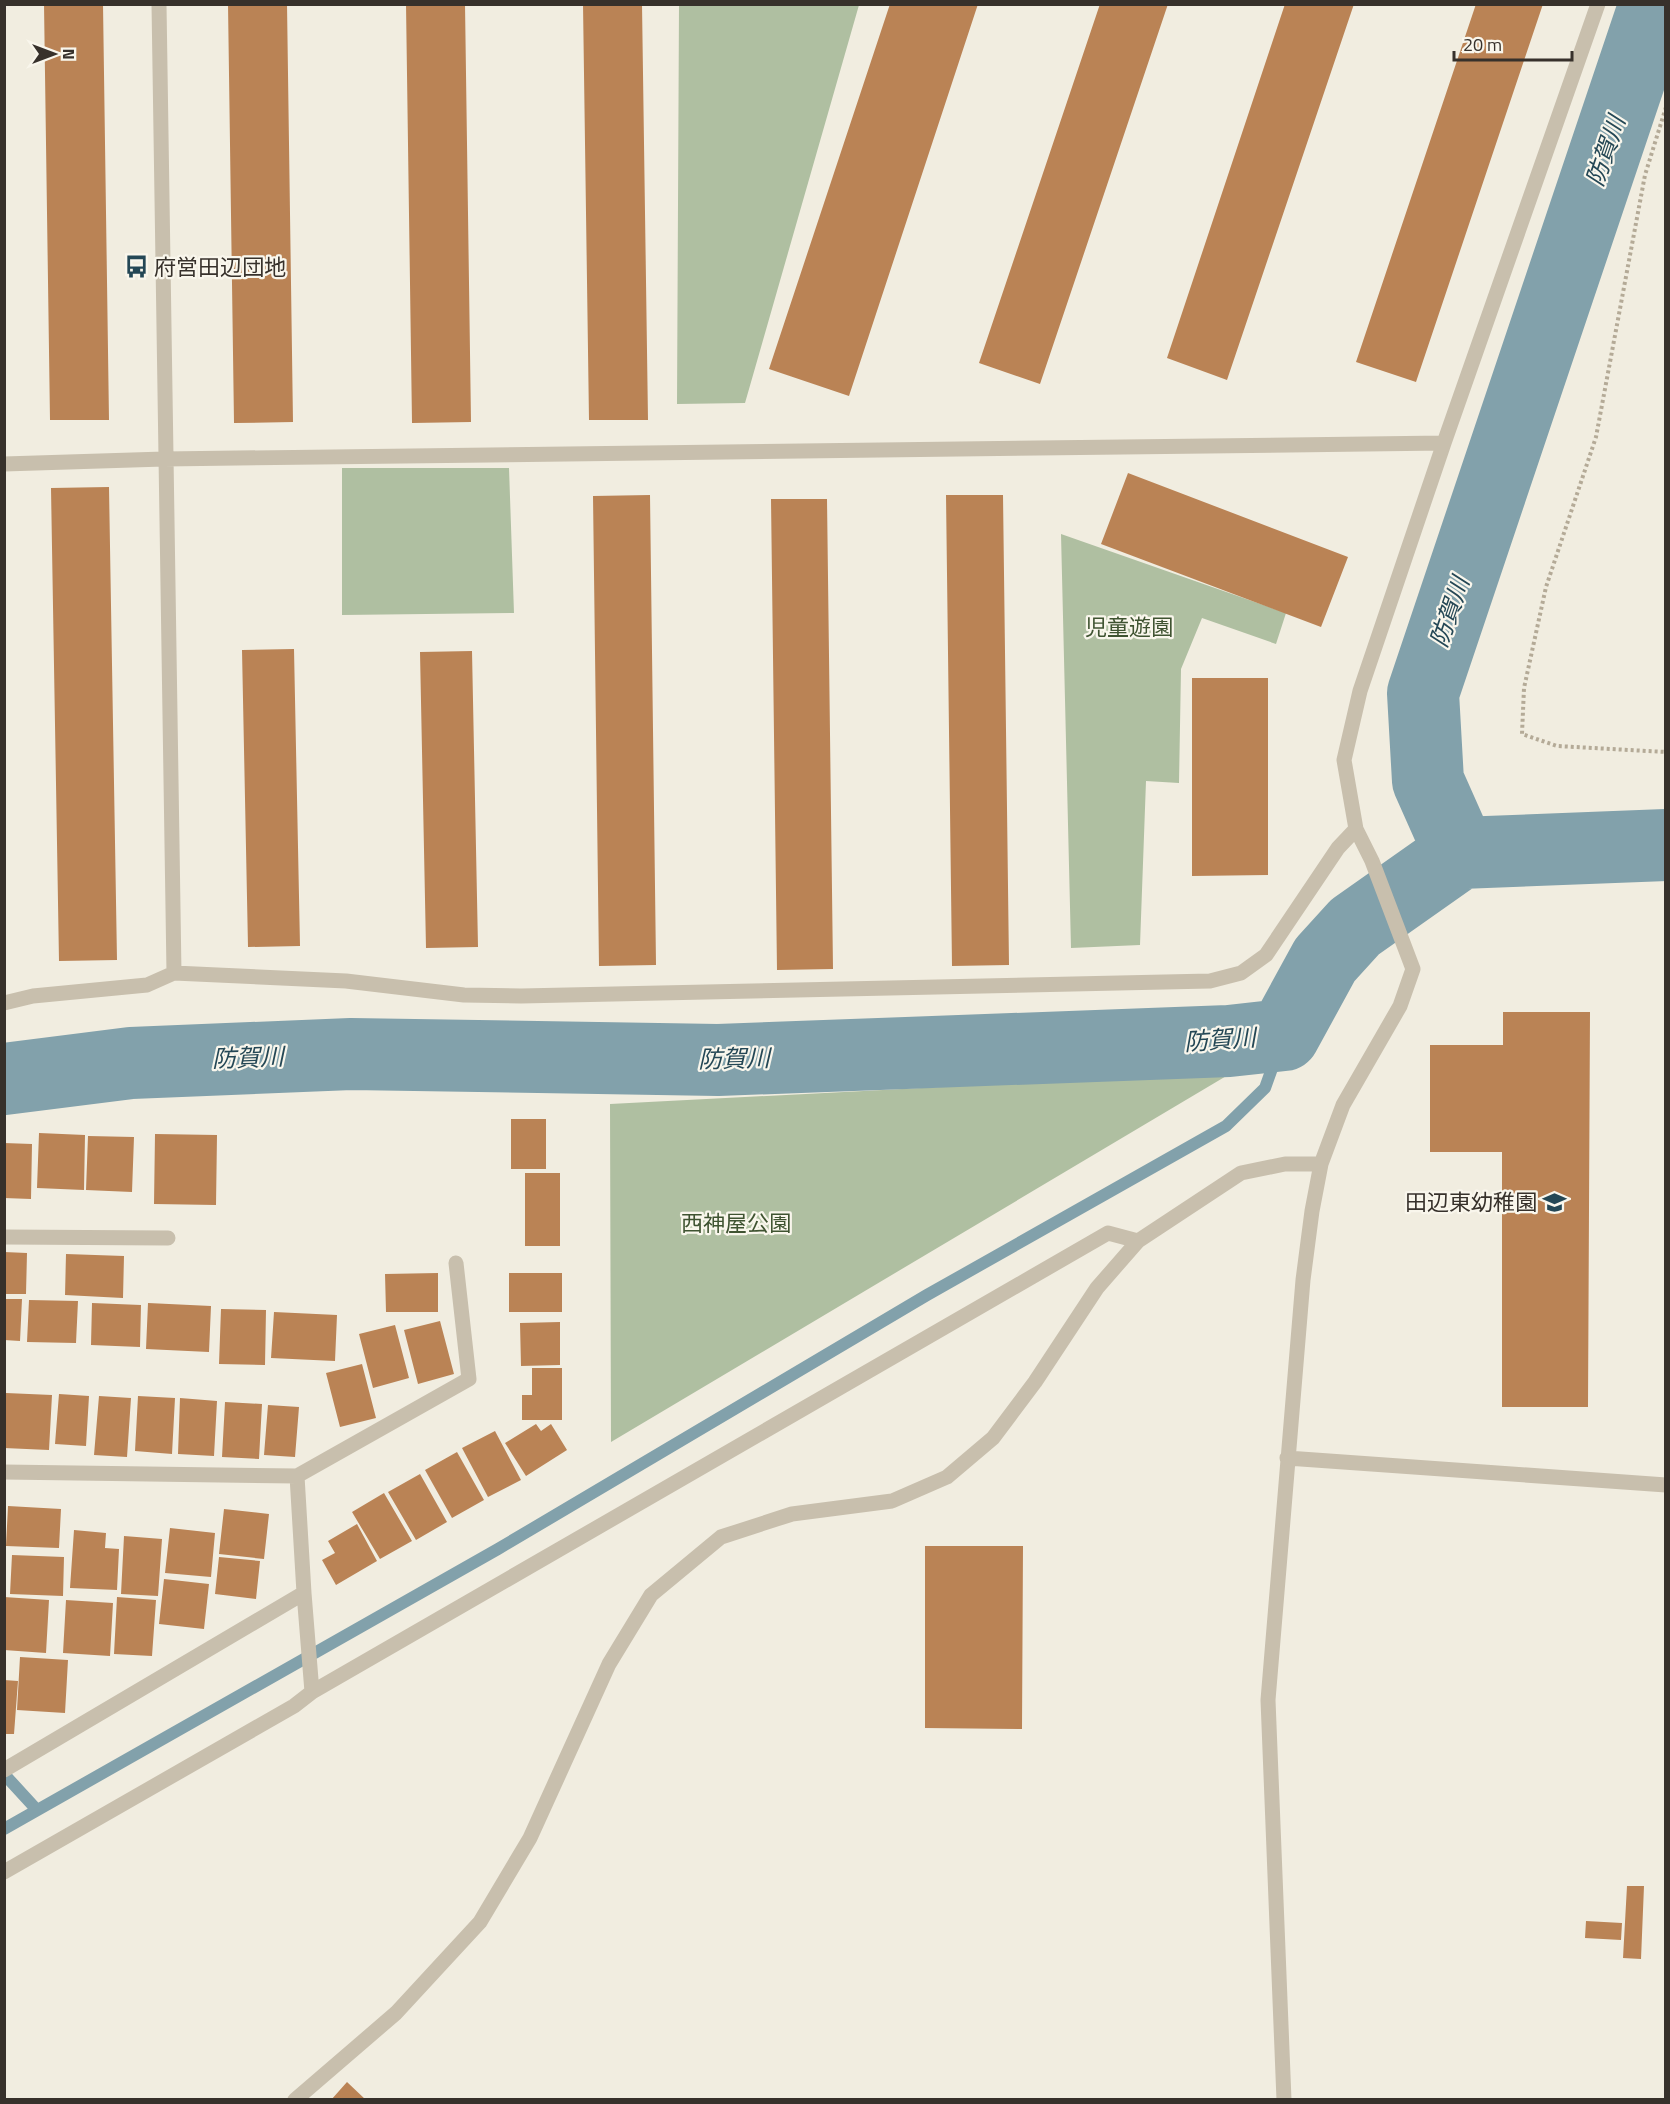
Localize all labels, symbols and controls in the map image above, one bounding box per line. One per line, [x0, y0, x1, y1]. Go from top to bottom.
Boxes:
north arrow [24, 24, 84, 84]
scale bar [1454, 24, 1572, 62]
text: 20 m [1463, 31, 1502, 58]
text: N [57, 48, 81, 60]
water label: 防賀川 [1576, 108, 1635, 191]
place label: 府営田辺団地 [154, 250, 286, 284]
bus stop icon: 府営田辺団地 [123, 254, 149, 280]
water label: 防賀川 [1420, 569, 1479, 652]
park label: 児童遊園 [1085, 610, 1173, 644]
water label: 防賀川 [1183, 1018, 1260, 1059]
water label: 防賀川 [211, 1038, 288, 1076]
water label: 防賀川 [698, 1039, 773, 1077]
place label: 田辺東幼稚園 [1405, 1185, 1537, 1219]
school or university icon: 田辺東幼稚園 [1542, 1189, 1568, 1215]
park label: 西神屋公園 [681, 1206, 791, 1240]

